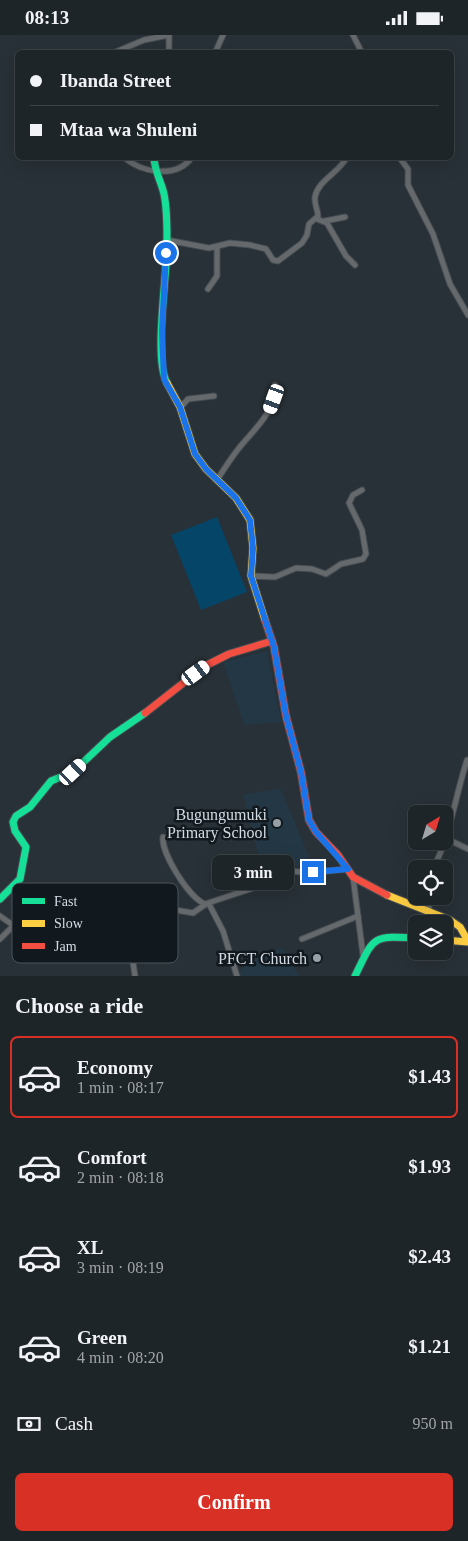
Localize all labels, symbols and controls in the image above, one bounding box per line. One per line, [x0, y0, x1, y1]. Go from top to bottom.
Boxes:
text: 08:13 [25, 7, 69, 28]
text: Ibanda Street [60, 70, 171, 91]
text: Mtaa wa Shuleni [60, 119, 197, 140]
route start [155, 242, 177, 264]
car [261, 382, 286, 416]
car [179, 658, 212, 688]
car [56, 756, 89, 788]
north arrow [408, 805, 452, 850]
map controls [408, 805, 453, 960]
place label: Bugungumuki Primary School [167, 806, 268, 842]
marker: Bugungumuki Primary School [271, 817, 283, 829]
callout: 3 min [213, 855, 296, 889]
button: locate [408, 860, 453, 905]
route end [302, 861, 324, 883]
text: 3 min [234, 864, 272, 881]
legend [12, 883, 178, 963]
text: Fast [54, 894, 77, 909]
button: layers [408, 915, 453, 960]
text: Slow [54, 916, 84, 931]
text: Jam [54, 939, 77, 954]
place label: PFCT Church [218, 950, 307, 967]
marker: PFCT Church [311, 952, 323, 964]
text: Choose a ride [15, 993, 143, 1018]
icon: car [17, 1055, 62, 1100]
text: Economy [77, 1057, 153, 1078]
text: $1.43 [408, 1066, 451, 1087]
text: 1 min · 08:17 [77, 1079, 164, 1096]
icon: car [17, 1145, 62, 1190]
text: Comfort [77, 1147, 147, 1168]
text: $1.93 [408, 1156, 451, 1177]
text: 2 min · 08:18 [77, 1169, 164, 1186]
icon: car [17, 1235, 62, 1280]
text: XL [77, 1237, 103, 1258]
text: $2.43 [408, 1246, 451, 1267]
text: 3 min · 08:19 [77, 1259, 164, 1276]
icon: car [17, 1325, 62, 1370]
text: Green [77, 1327, 127, 1348]
text: $1.21 [408, 1336, 451, 1357]
text: 4 min · 08:20 [77, 1349, 164, 1366]
icon: cash [15, 1410, 43, 1438]
text: Cash [55, 1413, 93, 1434]
text: 950 m [413, 1415, 453, 1432]
button: Confirm [15, 1473, 453, 1531]

